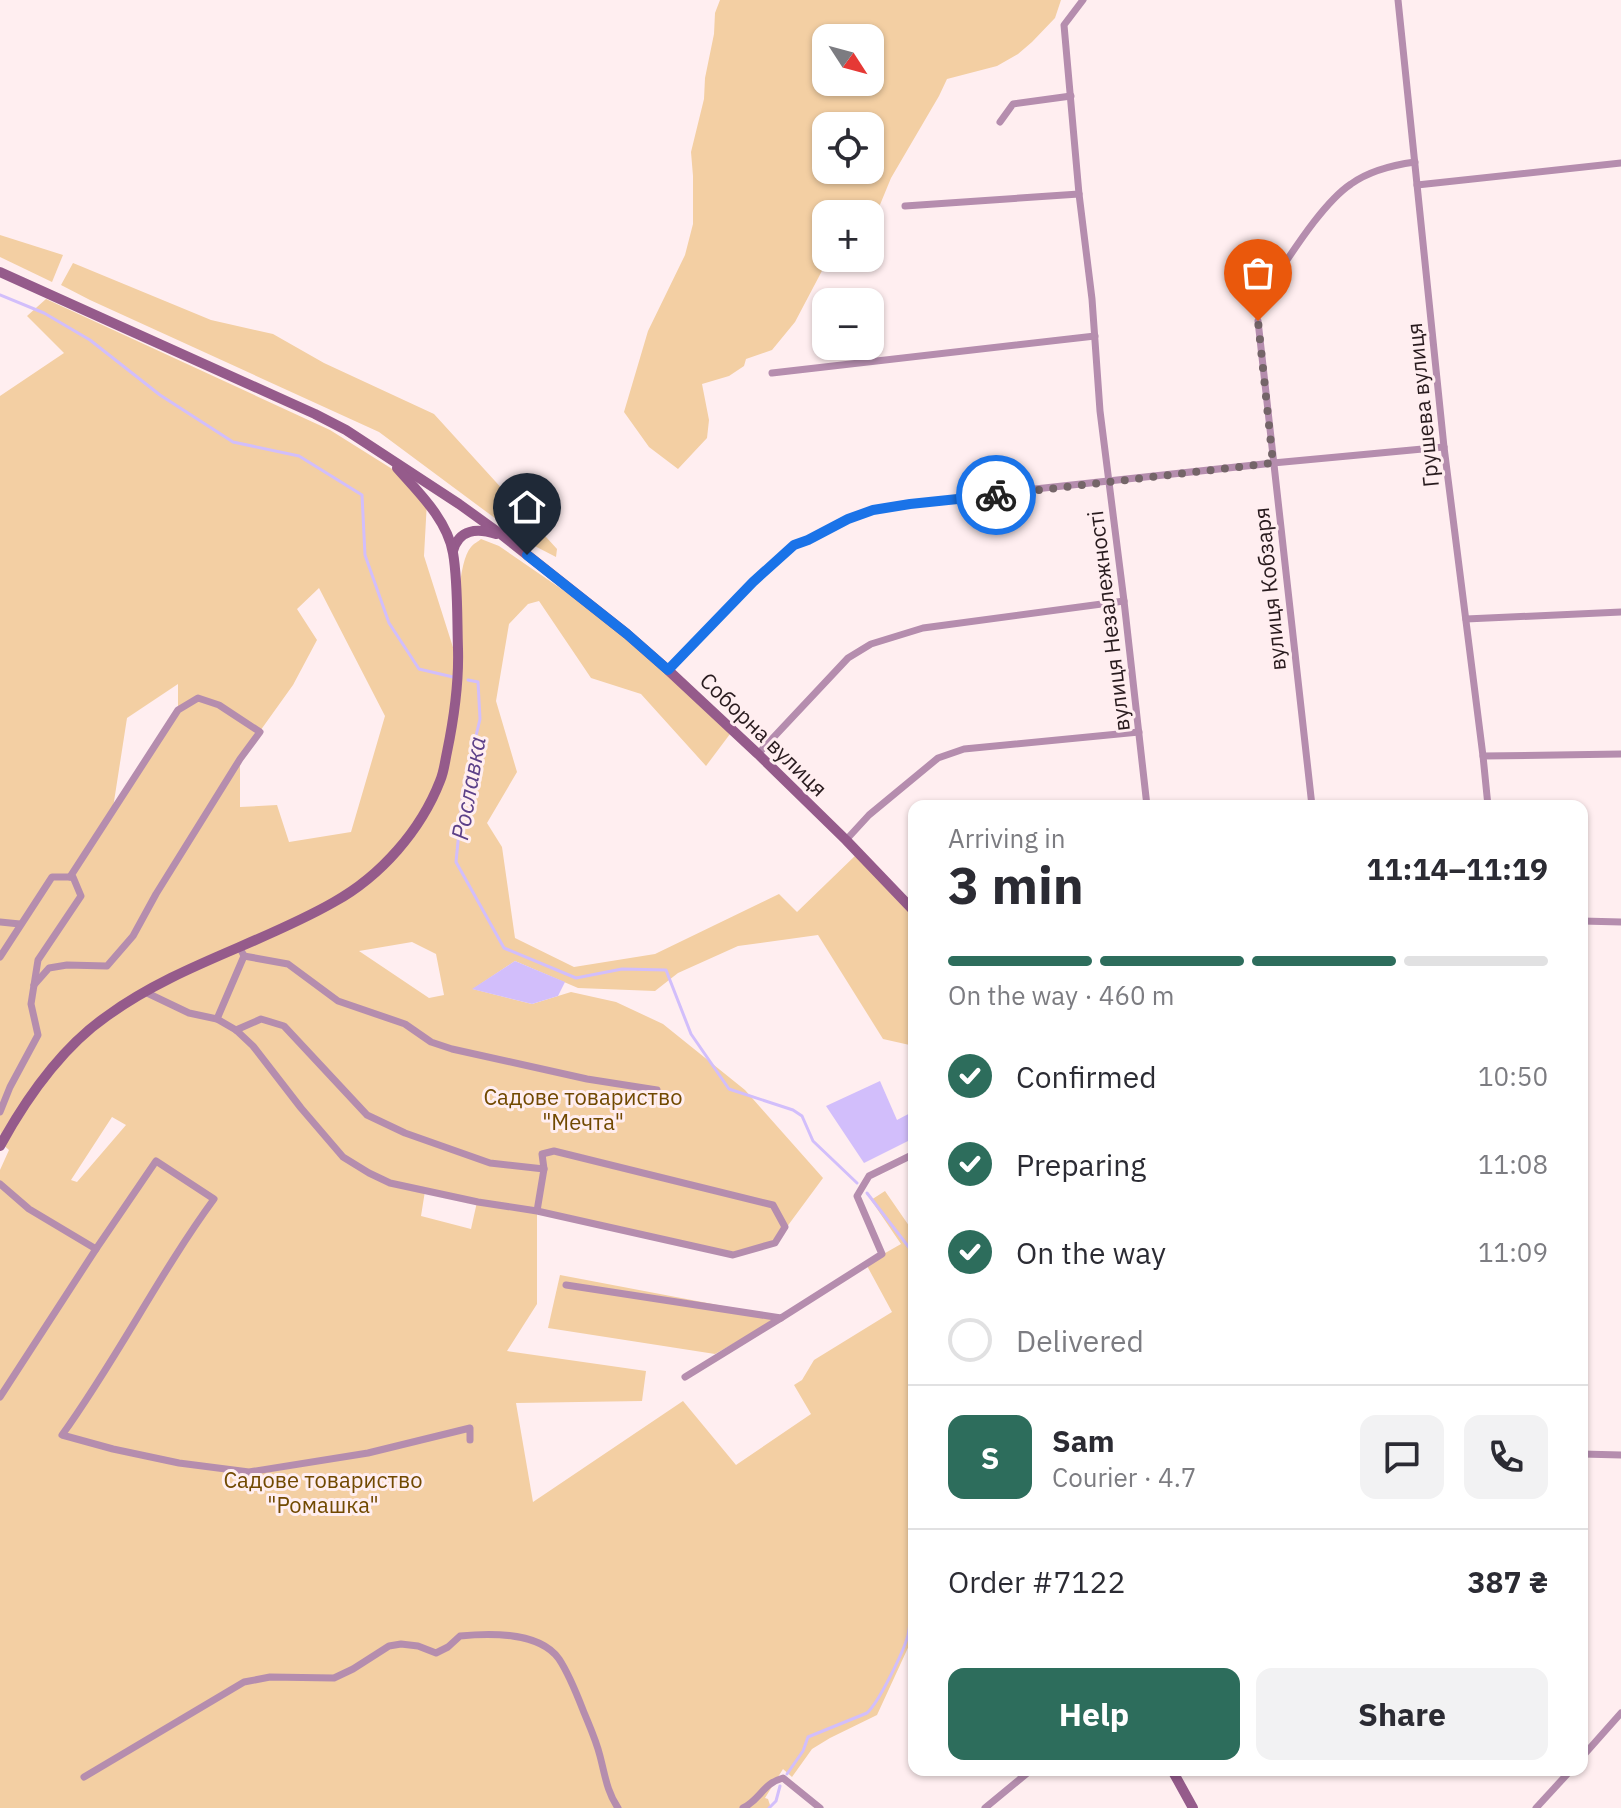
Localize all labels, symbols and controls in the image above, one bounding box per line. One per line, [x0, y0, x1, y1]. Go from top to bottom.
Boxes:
north arrow [812, 24, 884, 96]
map controls [812, 24, 884, 360]
button: locate [812, 112, 884, 184]
button: + [812, 200, 884, 272]
pin [1224, 239, 1292, 321]
icon: bag [1236, 251, 1280, 295]
button: − [812, 288, 884, 360]
street label: Грушева вулиця [1399, 321, 1445, 489]
courier [956, 455, 1036, 535]
pin [493, 473, 561, 555]
icon: bike [974, 473, 1018, 517]
icon: home [505, 485, 549, 529]
street label: вулиця Кобзаря [1246, 506, 1292, 672]
street label: вулиця Незалежності [1080, 509, 1136, 733]
street label: Соборна вулиця [694, 666, 834, 802]
water label: Рославка [443, 734, 493, 842]
text: Arriving in [948, 821, 1065, 855]
text: 11:14–11:19 [1367, 849, 1548, 888]
text: 3 min [948, 851, 1084, 918]
text: On the way · 460 m [948, 978, 1174, 1012]
icon: check [948, 1054, 992, 1098]
text: Confirmed [1016, 1057, 1157, 1096]
text: 10:50 [1478, 1059, 1548, 1093]
park label: Садове товариство "Мечта" [483, 1082, 683, 1136]
icon: check [948, 1142, 992, 1186]
text: Preparing [1016, 1145, 1146, 1184]
text: 11:08 [1478, 1147, 1548, 1181]
icon: check [948, 1230, 992, 1274]
text: On the way [1016, 1233, 1166, 1272]
text: 11:09 [1478, 1235, 1548, 1269]
text: Delivered [1016, 1321, 1144, 1360]
button: chat [1360, 1415, 1444, 1499]
button: phone [1464, 1415, 1548, 1499]
text: Sam [1052, 1421, 1115, 1460]
text: S [981, 1438, 999, 1477]
text: Courier · 4.7 [1052, 1460, 1196, 1494]
park label: Садове товариство "Ромашка" [223, 1465, 423, 1519]
text: Order #7122 [948, 1562, 1125, 1601]
text: 387 ₴ [1468, 1562, 1548, 1601]
button: Help [948, 1668, 1240, 1760]
button: Share [1256, 1668, 1548, 1760]

